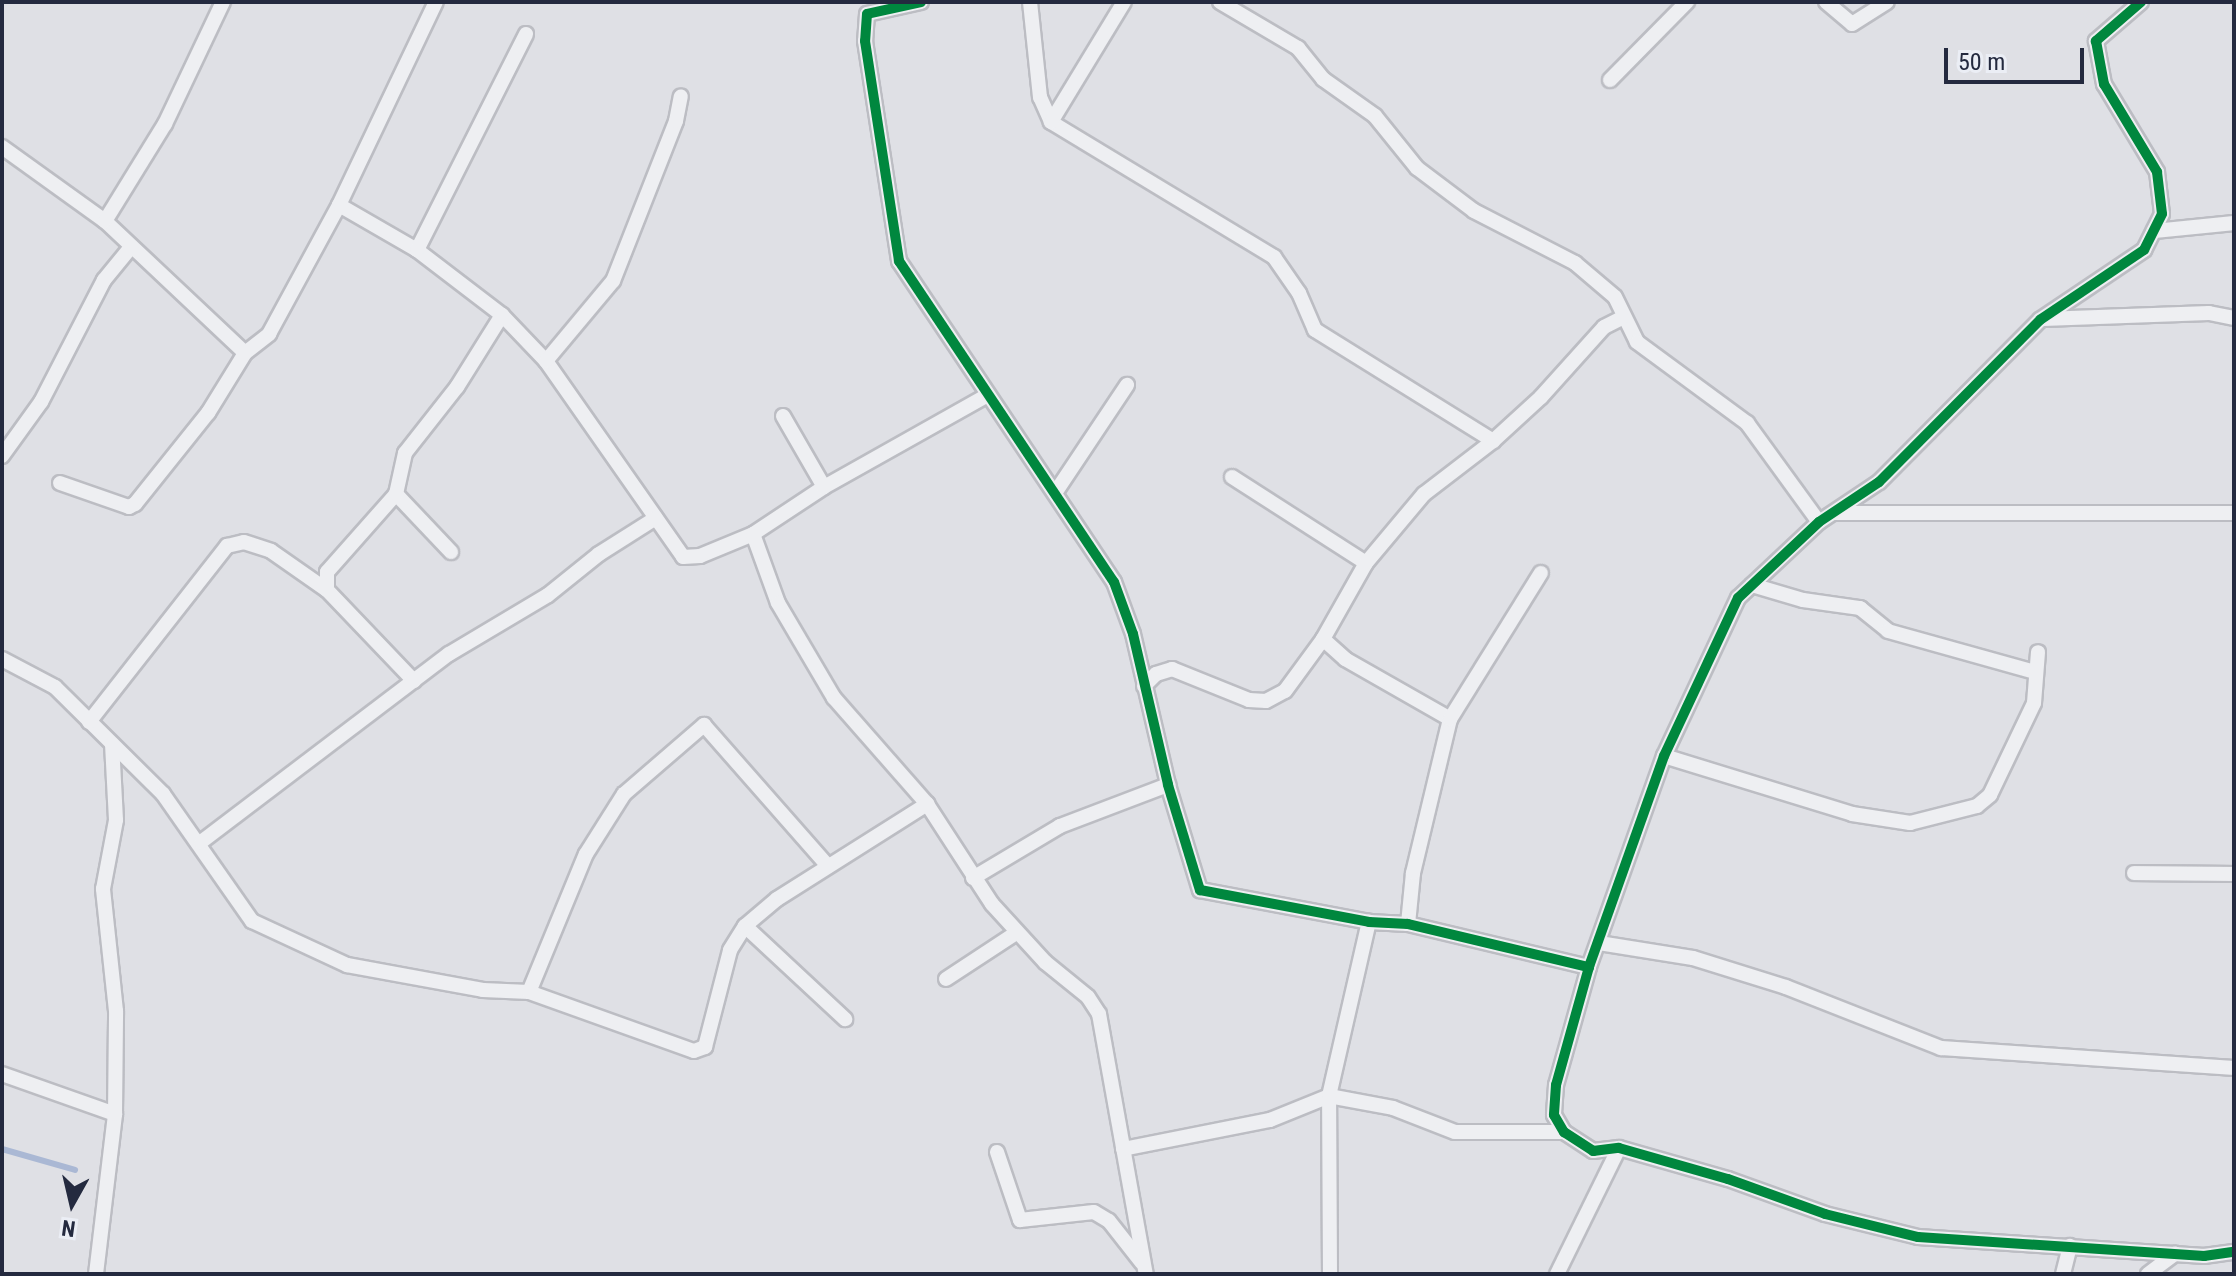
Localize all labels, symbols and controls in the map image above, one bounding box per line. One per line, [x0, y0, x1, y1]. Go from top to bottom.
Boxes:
scale bar [1948, 32, 2088, 82]
text: 50 m [1958, 48, 2005, 76]
north arrow [32, 1164, 112, 1244]
text: N [60, 1215, 77, 1242]

